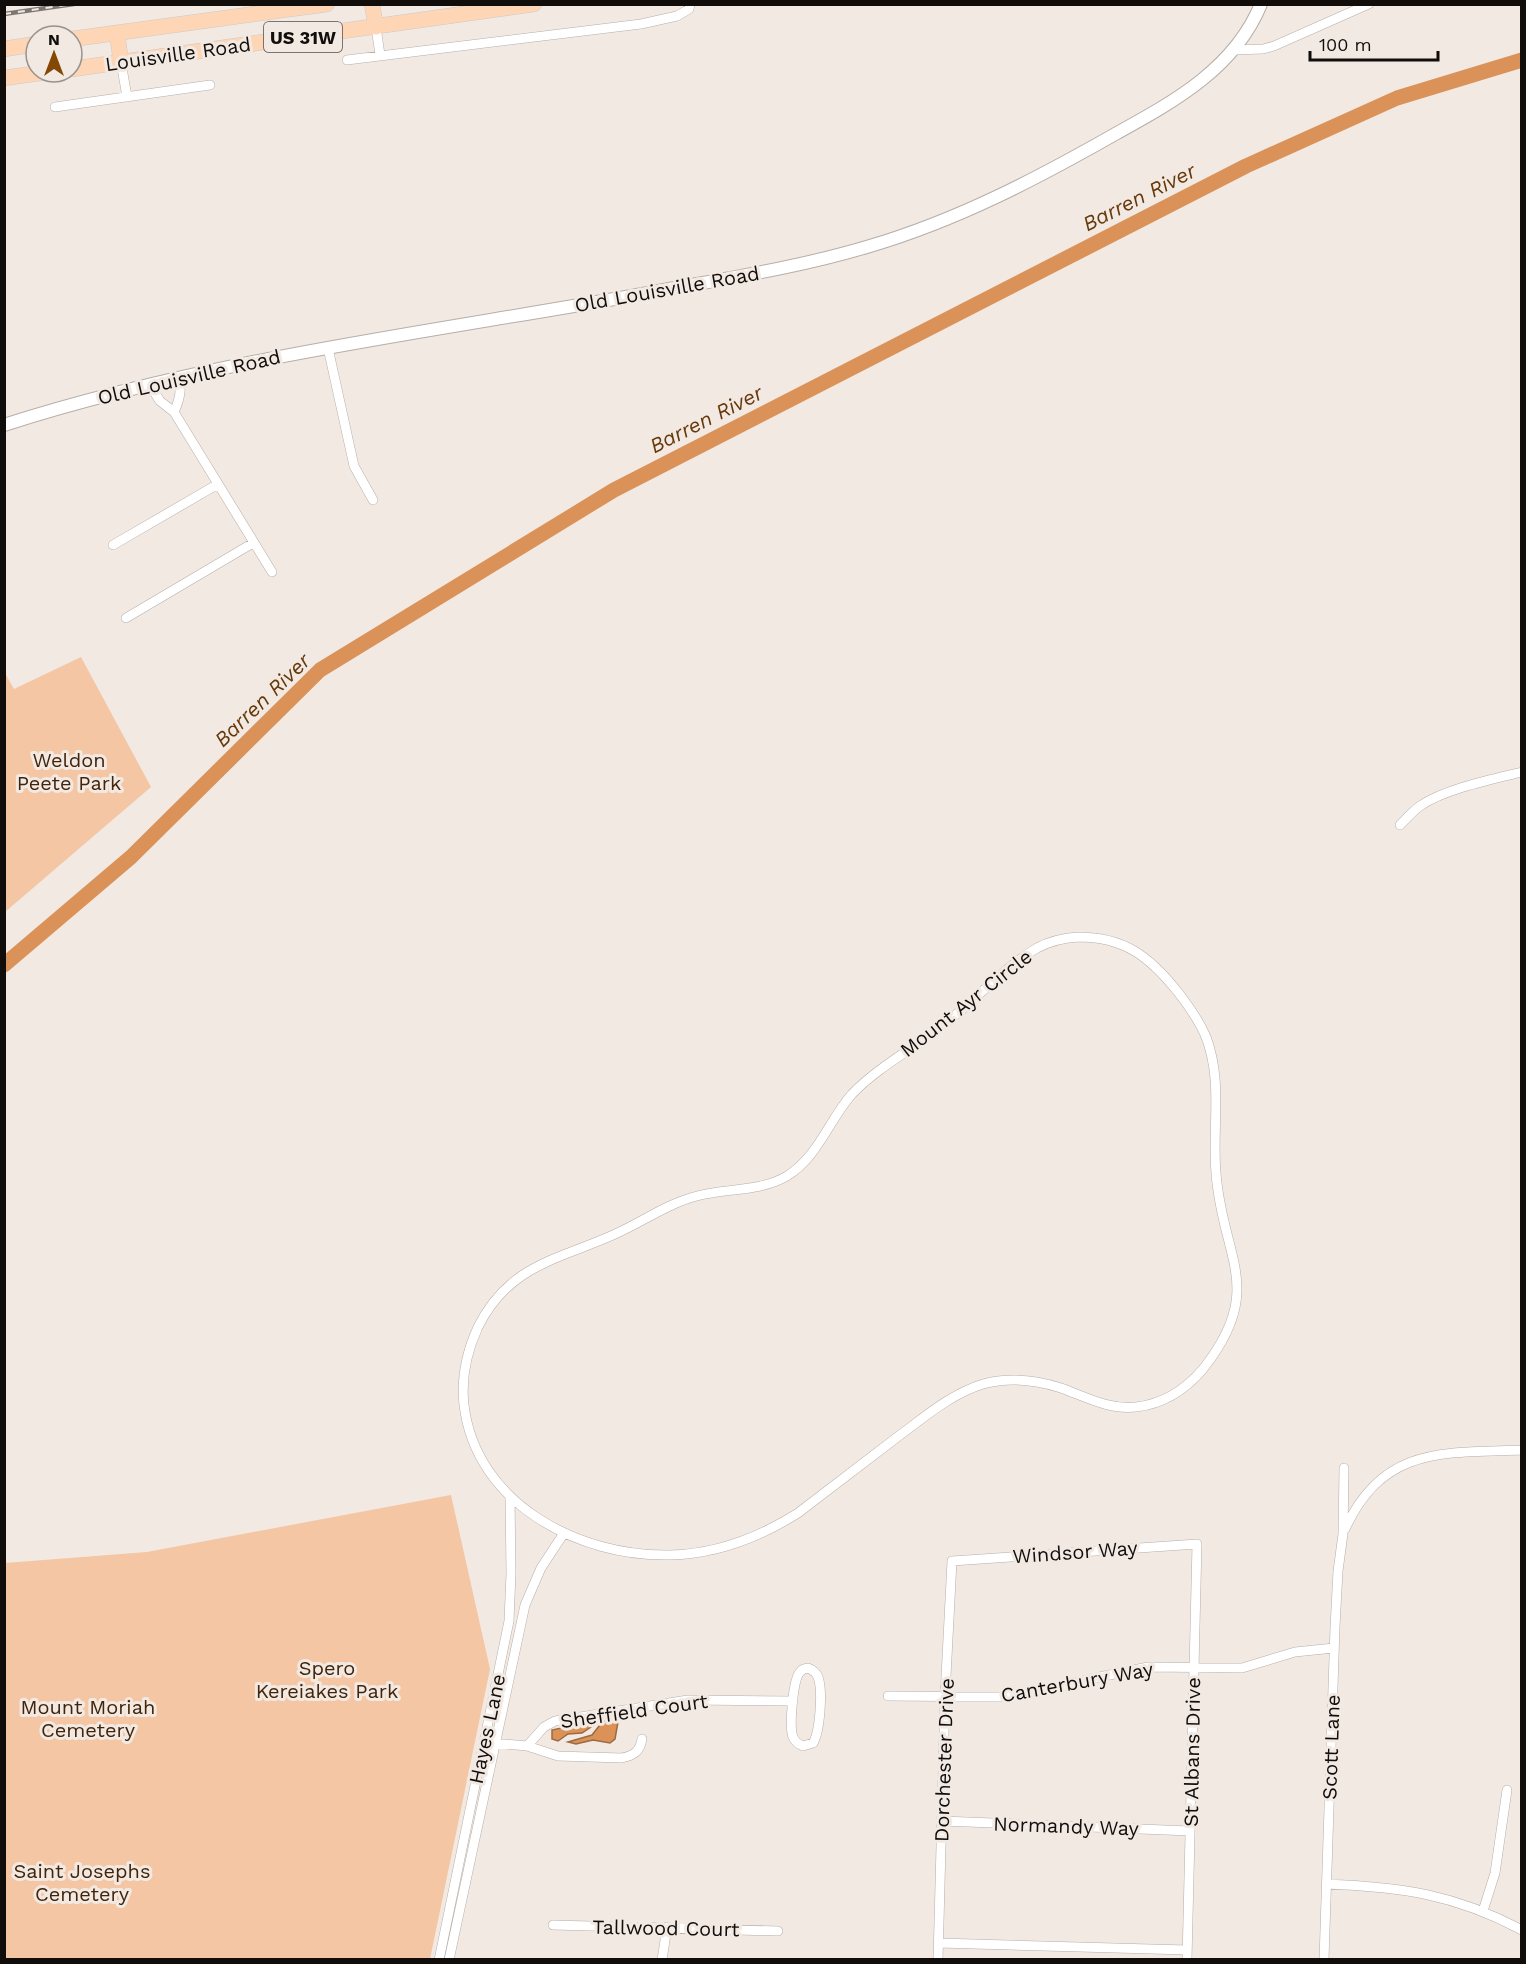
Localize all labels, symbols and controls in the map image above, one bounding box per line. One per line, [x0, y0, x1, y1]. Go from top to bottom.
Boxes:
road number: US 31W [264, 22, 342, 52]
north arrow [24, 24, 84, 84]
scale bar [1310, 24, 1438, 62]
text: N [48, 30, 60, 49]
street label: Louisville Road [104, 32, 252, 76]
text: 100 m [1319, 34, 1372, 55]
water label: Barren River [1078, 157, 1201, 236]
street label: Old Louisville Road [573, 261, 761, 317]
street label: Old Louisville Road [95, 344, 283, 410]
water label: Barren River [645, 379, 768, 458]
water label: Barren River [209, 647, 316, 752]
park label: Weldon Peete Park [17, 748, 121, 795]
street label: Mount Ayr Circle [895, 944, 1037, 1062]
street label: Windsor Way [1012, 1536, 1139, 1568]
park label: Spero Kereiakes Park [256, 1656, 398, 1703]
street label: Canterbury Way [999, 1657, 1156, 1707]
street label: Hayes Lane [464, 1672, 510, 1786]
street label: St Albans Drive [1179, 1677, 1205, 1827]
street label: Dorchester Drive [929, 1678, 959, 1842]
street label: Sheffield Court [559, 1689, 710, 1733]
street label: Scott Lane [1317, 1694, 1345, 1800]
park label: Mount Moriah Cemetery [21, 1695, 155, 1742]
street label: Normandy Way [993, 1811, 1140, 1841]
park label: Saint Josephs Cemetery [14, 1859, 150, 1906]
street label: Tallwood Court [592, 1915, 740, 1941]

